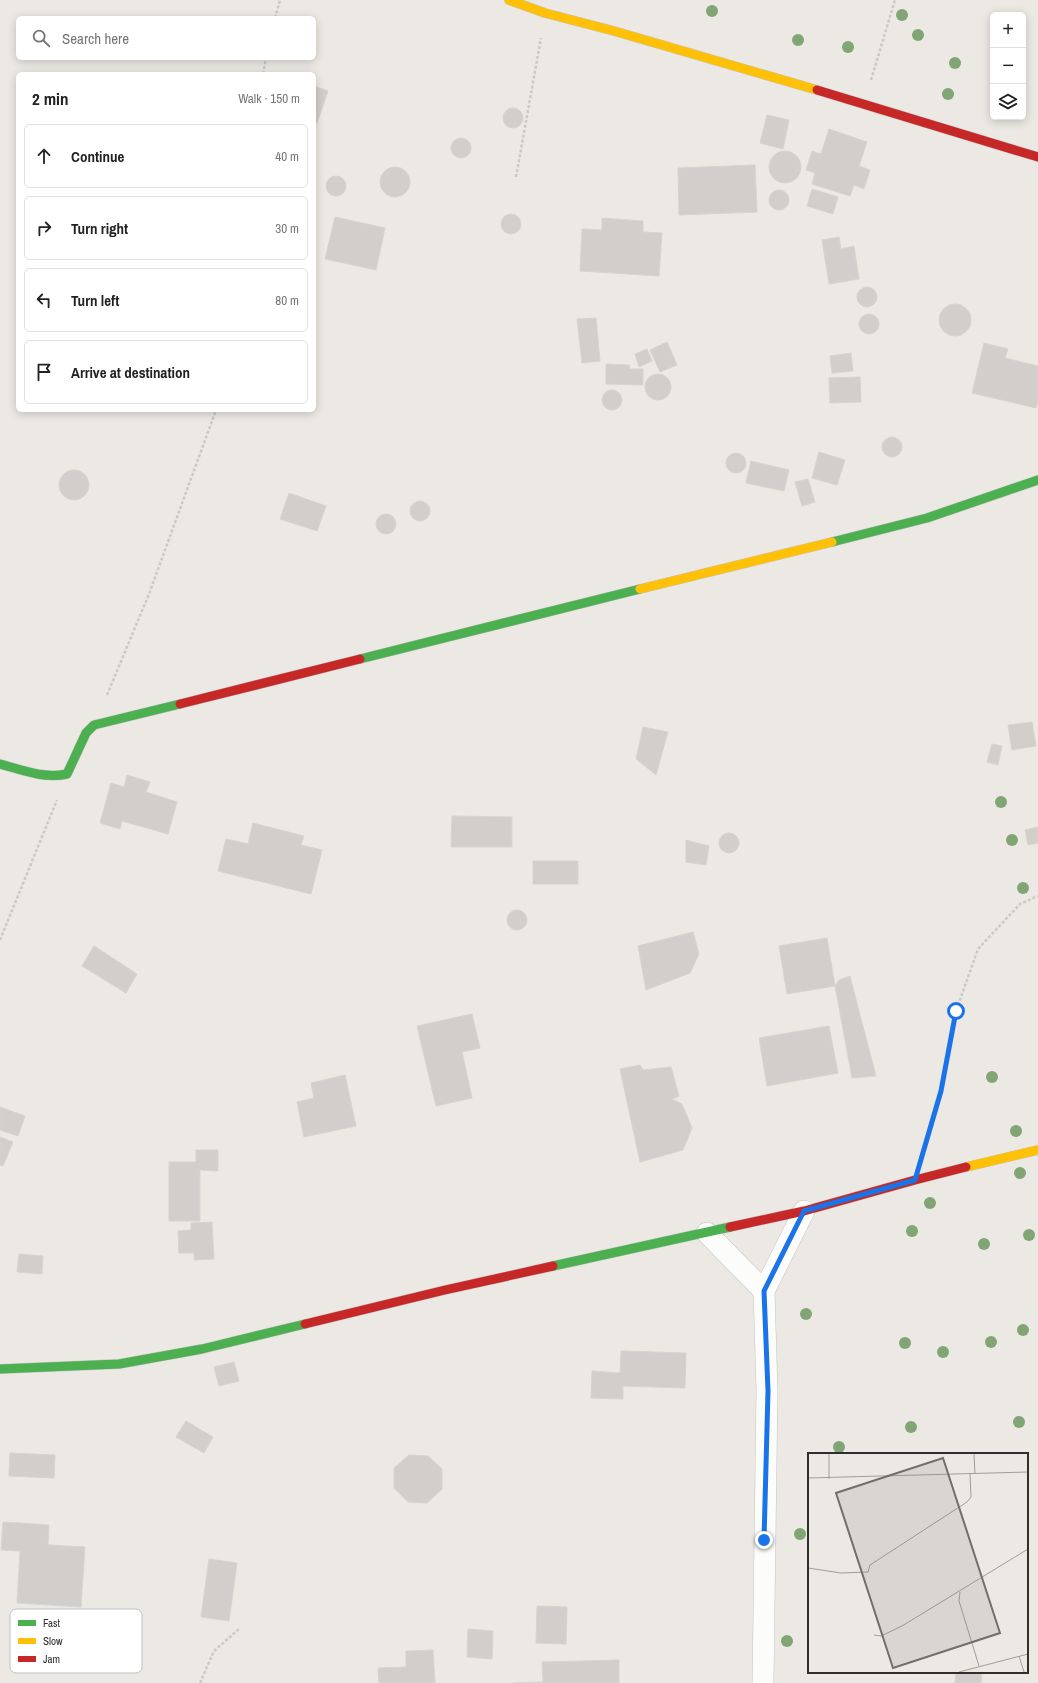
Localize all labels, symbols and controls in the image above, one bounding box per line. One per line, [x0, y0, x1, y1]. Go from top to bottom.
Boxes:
map controls [990, 12, 1026, 120]
button: + [990, 12, 1026, 48]
search box [16, 16, 316, 60]
icon: search [30, 27, 52, 49]
text: Search here [62, 28, 129, 49]
button: − [990, 48, 1026, 84]
button: layers [990, 84, 1026, 120]
text: 2 min [32, 87, 68, 110]
text: Walk · 150 m [238, 90, 300, 107]
icon: ahead [33, 145, 55, 167]
text: Continue [71, 146, 124, 167]
text: 40 m [275, 148, 299, 165]
icon: right [33, 217, 55, 239]
text: Turn right [71, 218, 128, 239]
text: 30 m [275, 220, 299, 237]
icon: left [33, 289, 55, 311]
text: Turn left [71, 290, 119, 311]
text: 80 m [275, 292, 299, 309]
icon: arrive [33, 361, 55, 383]
text: Arrive at destination [71, 362, 190, 383]
route start [947, 1002, 965, 1020]
inset map [808, 1453, 1028, 1673]
route end [755, 1531, 773, 1549]
legend [10, 1609, 142, 1673]
text: Fast [43, 1616, 61, 1630]
text: Slow [43, 1634, 63, 1648]
text: Jam [43, 1652, 60, 1666]

